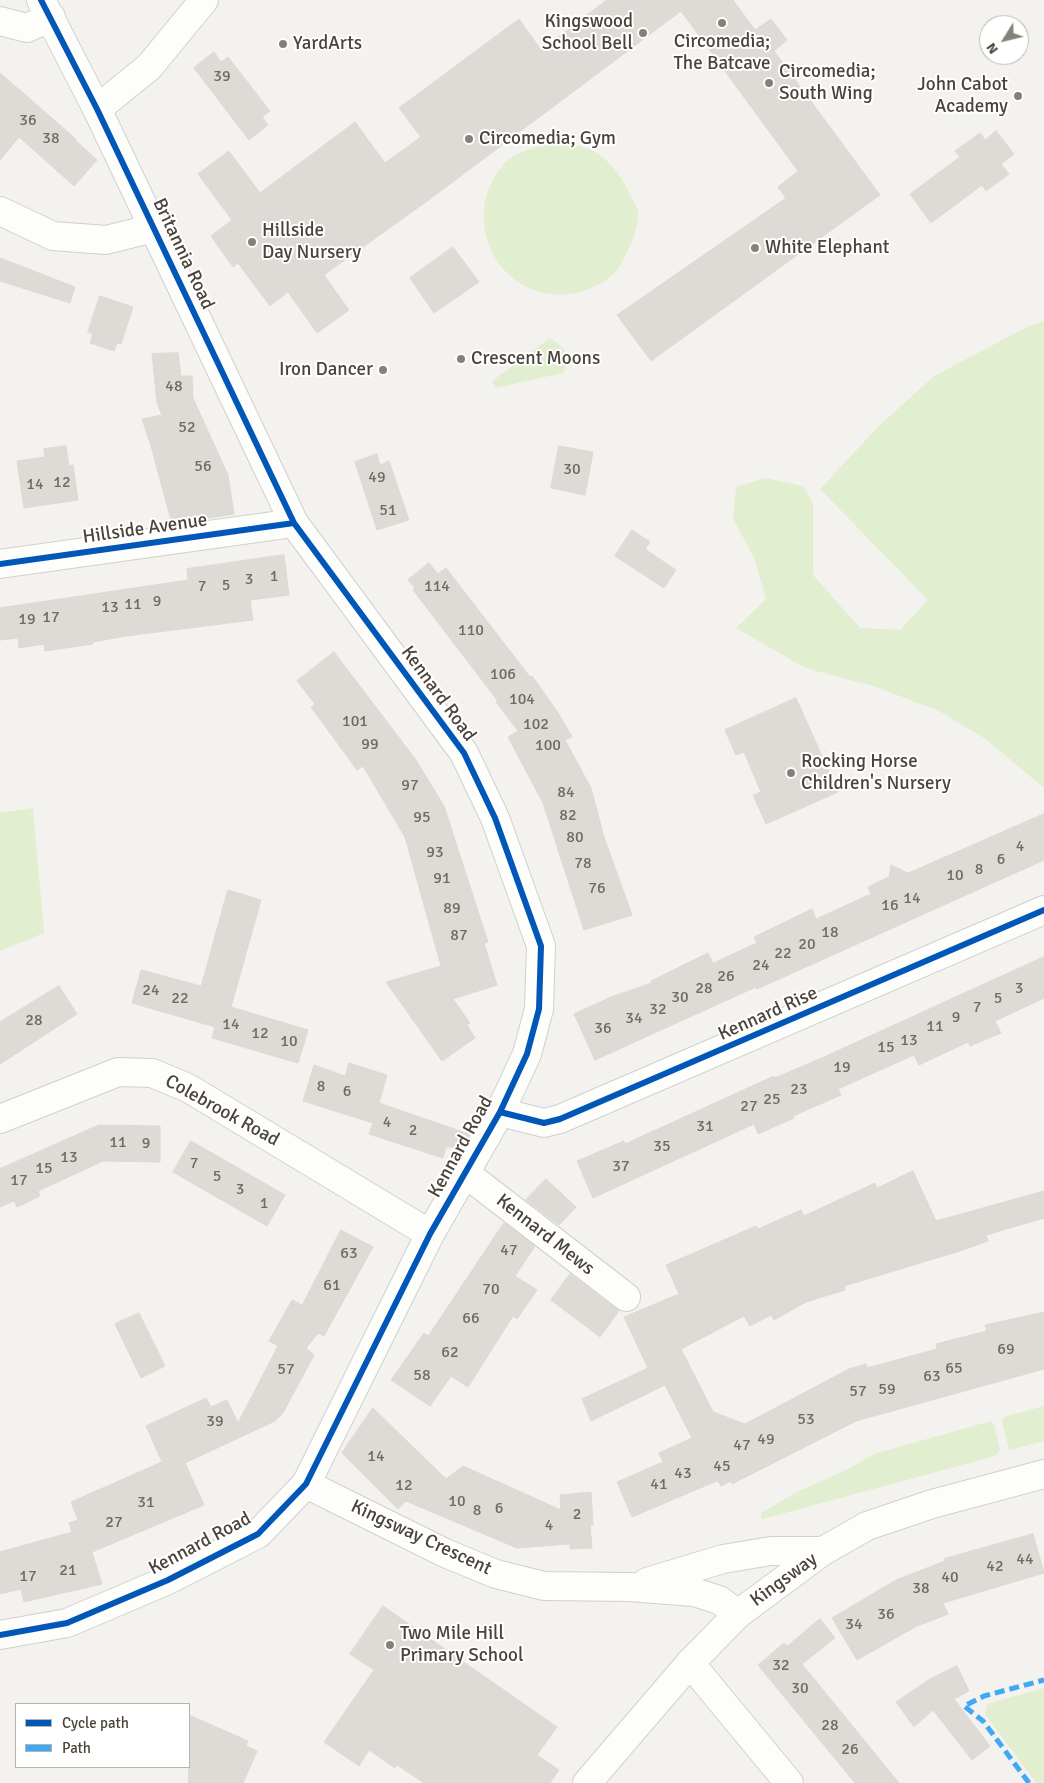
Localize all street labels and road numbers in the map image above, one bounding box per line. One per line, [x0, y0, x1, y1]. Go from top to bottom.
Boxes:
street label: Britannia Road [147, 195, 219, 313]
street label: Hillside Avenue [81, 509, 209, 549]
street label: Kennard Road [396, 642, 480, 746]
street label: Kennard Rise [715, 982, 821, 1046]
street label: Colebrook Road [161, 1070, 283, 1152]
street label: Kennard Road [424, 1092, 498, 1202]
street label: Kennard Mews [491, 1190, 599, 1280]
street label: Kingsway Crescent [347, 1495, 495, 1581]
street label: Kennard Road [145, 1508, 255, 1580]
street label: Kingsway [746, 1548, 822, 1612]

